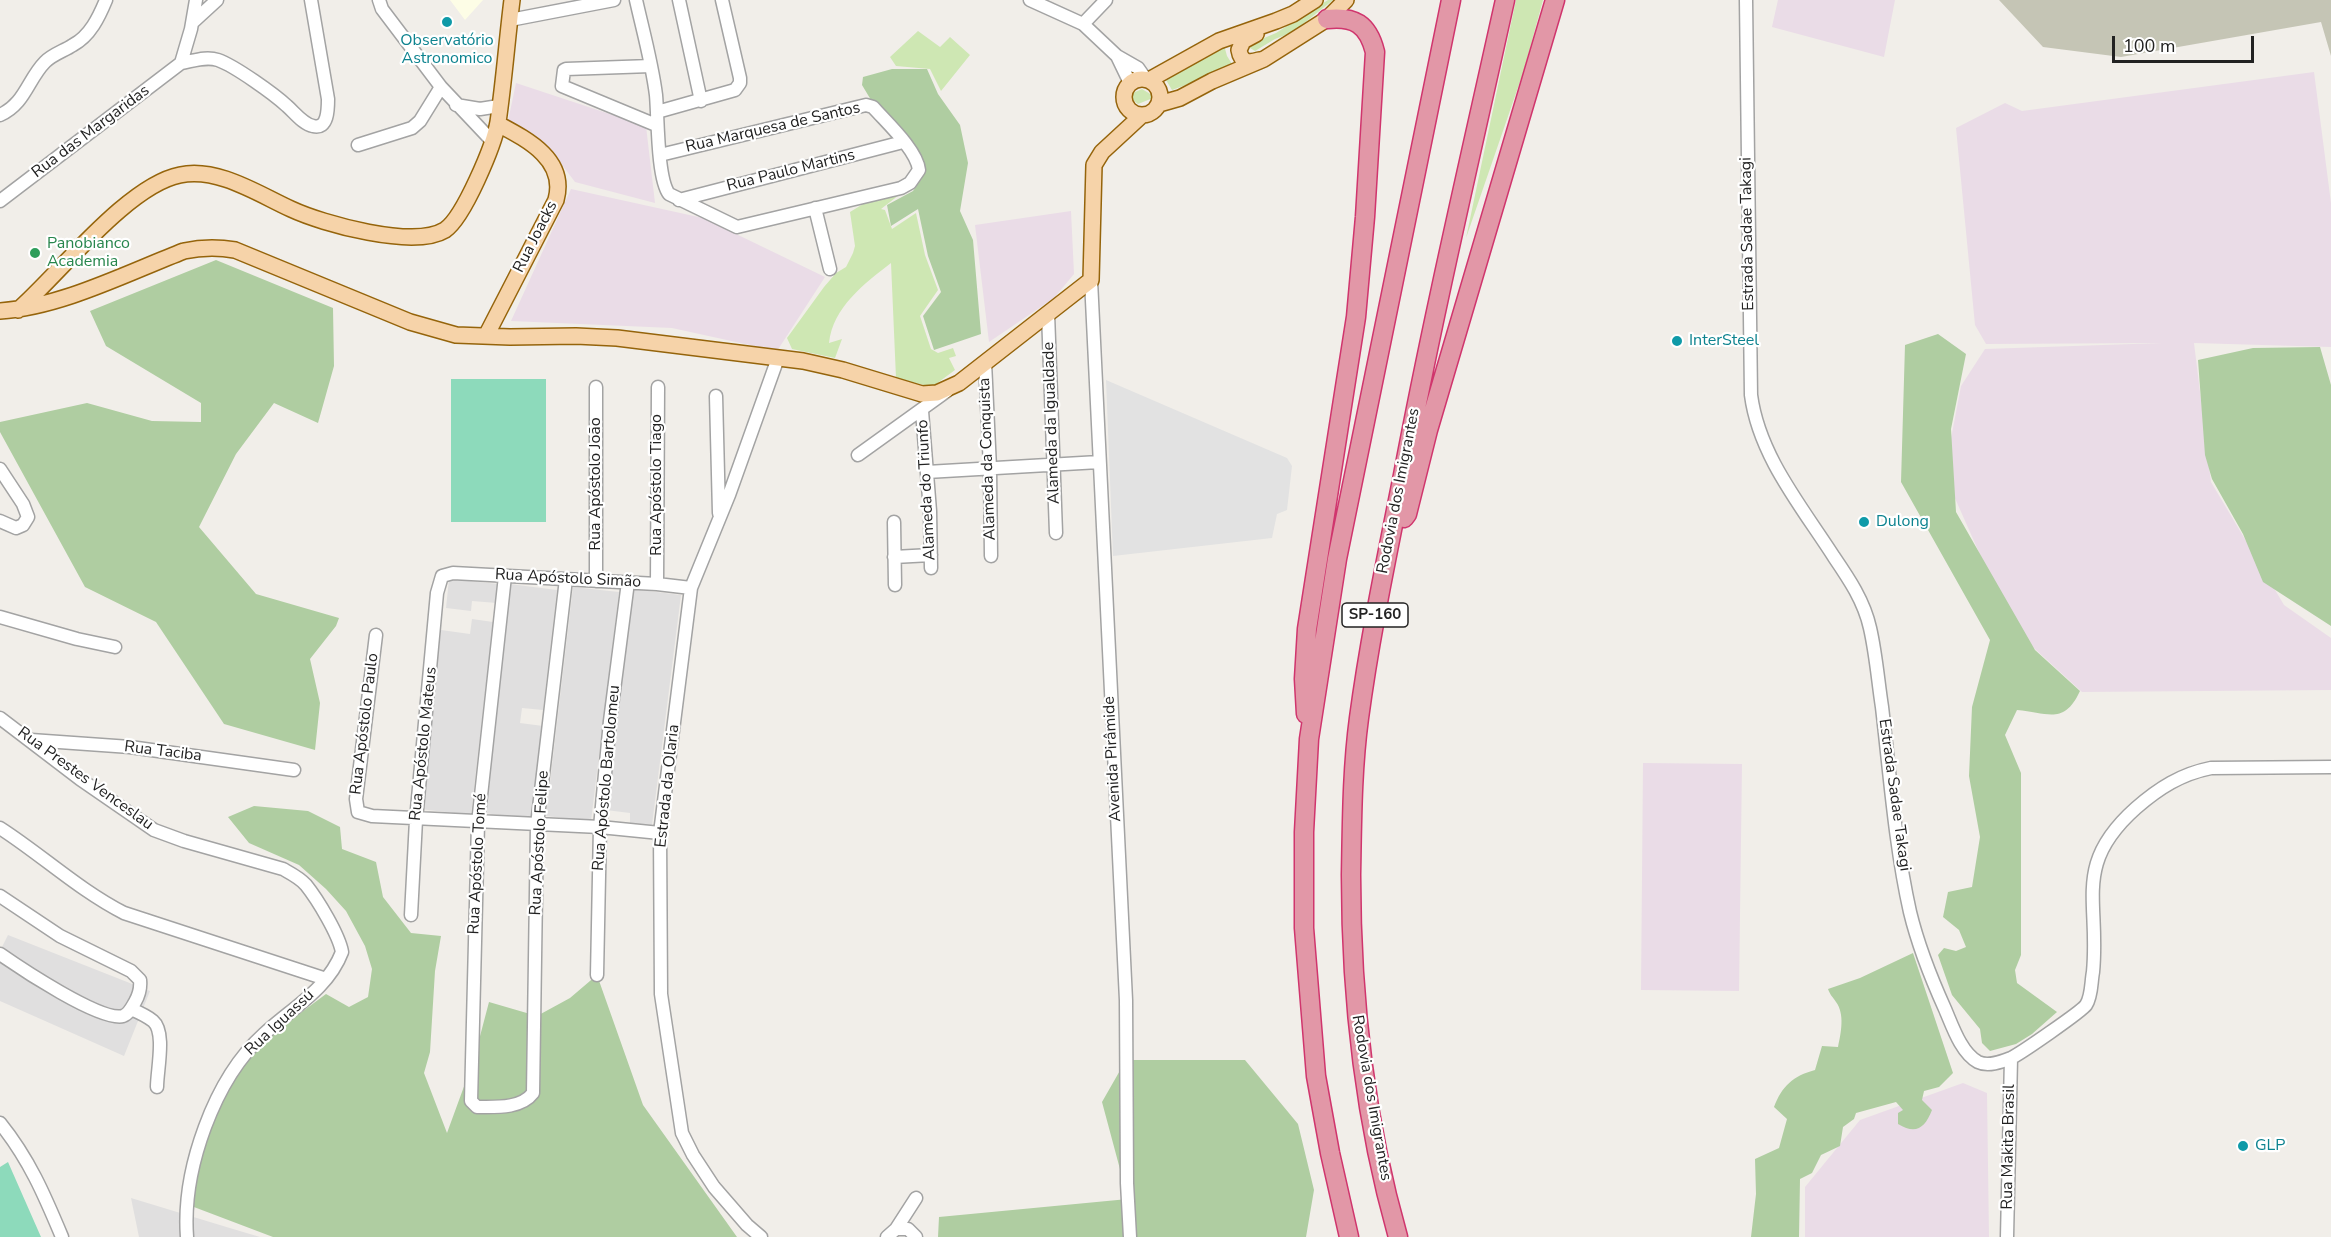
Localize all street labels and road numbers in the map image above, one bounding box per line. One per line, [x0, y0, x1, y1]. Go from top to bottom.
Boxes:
street label: Rua das Margaridas [28, 81, 154, 183]
street label: Rua Marquesa de Santos [684, 99, 862, 157]
street label: Rua Paulo Martins [725, 146, 857, 196]
street label: Estrada Sadae Takagi [1737, 157, 1759, 311]
street label: Rua Joacks [510, 198, 562, 276]
street label: Alameda da Igualdade [1040, 342, 1064, 504]
street label: Alameda da Conquista [976, 377, 1000, 541]
street label: Rodovia dos Imigrantes [1374, 407, 1424, 575]
street label: Rua Apóstolo Tiago [647, 414, 667, 556]
street label: Rua Apóstolo João [586, 417, 606, 551]
street label: Alameda do Triunfo [914, 419, 940, 561]
street label: Rua Apóstolo Simão [494, 566, 642, 592]
road number: SP-160 [1342, 603, 1408, 627]
street label: Rua Apóstolo Paulo [347, 652, 383, 796]
street label: Rua Apóstolo Mateus [406, 666, 442, 822]
street label: Rua Apóstolo Bartolomeu [589, 684, 625, 872]
street label: Avenida Pirâmide [1100, 696, 1126, 822]
street label: Estrada Sadae Takagi [1874, 718, 1914, 872]
street label: Rua Prestes Venceslau [13, 723, 157, 835]
street label: Estrada da Olaria [652, 723, 684, 849]
street label: Rua Taciba [123, 738, 203, 766]
street label: Rua Apóstolo Felipe [527, 770, 553, 916]
street label: Rua Apóstolo Tomé [465, 793, 491, 935]
street label: Rua Iguassú [241, 986, 319, 1060]
street label: Rodovia dos Imigrantes [1347, 1014, 1395, 1182]
street label: Rua Makita Brasil [1998, 1084, 2020, 1210]

